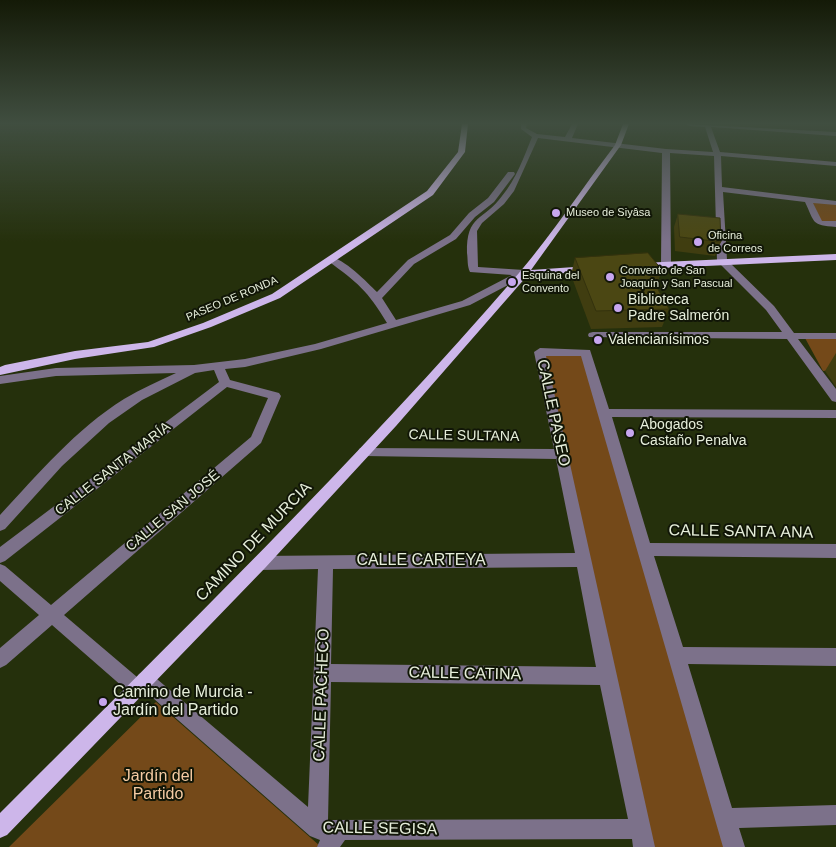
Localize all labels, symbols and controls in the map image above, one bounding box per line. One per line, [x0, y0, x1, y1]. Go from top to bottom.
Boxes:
place label: Museo de Siyâsa [566, 206, 650, 220]
marker: Museo de Siyâsa [550, 207, 562, 219]
place label: Oficina de Correos [708, 229, 762, 255]
marker: Oficina de Correos [692, 236, 704, 248]
place label: Convento de San Joaquín y San Pascual [620, 264, 733, 290]
place label: Esquina del Convento [522, 269, 579, 295]
marker: Convento de San Joaquín y San Pascual [604, 271, 616, 283]
street label: PASEO DE RONDA [184, 274, 280, 324]
marker: Esquina del Convento [506, 276, 518, 288]
place label: Biblioteca Padre Salmerón [628, 292, 729, 324]
marker: Biblioteca Padre Salmerón [612, 302, 624, 314]
place label: Valencianísimos [608, 332, 709, 348]
marker: Valencianísimos [592, 334, 604, 346]
street label: CALLE PASEO [532, 358, 574, 468]
place label: Abogados Castaño Penalva [640, 417, 747, 450]
street label: CALLE SANTA MARÍA [52, 419, 174, 519]
street label: CALLE SULTANA [408, 427, 520, 445]
marker: Abogados Castaño Penalva [624, 427, 636, 439]
street label: CALLE SAN JOSÉ [123, 467, 223, 555]
street label: CAMINO DE MURCIA [192, 478, 316, 606]
street label: CALLE SANTA ANA [669, 521, 813, 543]
street label: CALLE CARTEYA [356, 551, 486, 571]
street label: CALLE PACHECO [310, 628, 334, 762]
street label: CALLE CATINA [409, 663, 521, 685]
place label: Camino de Murcia - Jardín del Partido [113, 683, 253, 721]
marker: Camino de Murcia - Jardín del Partido [97, 696, 109, 708]
park label: Jardín del Partido [123, 767, 193, 805]
street label: CALLE SEGISA [322, 818, 438, 840]

